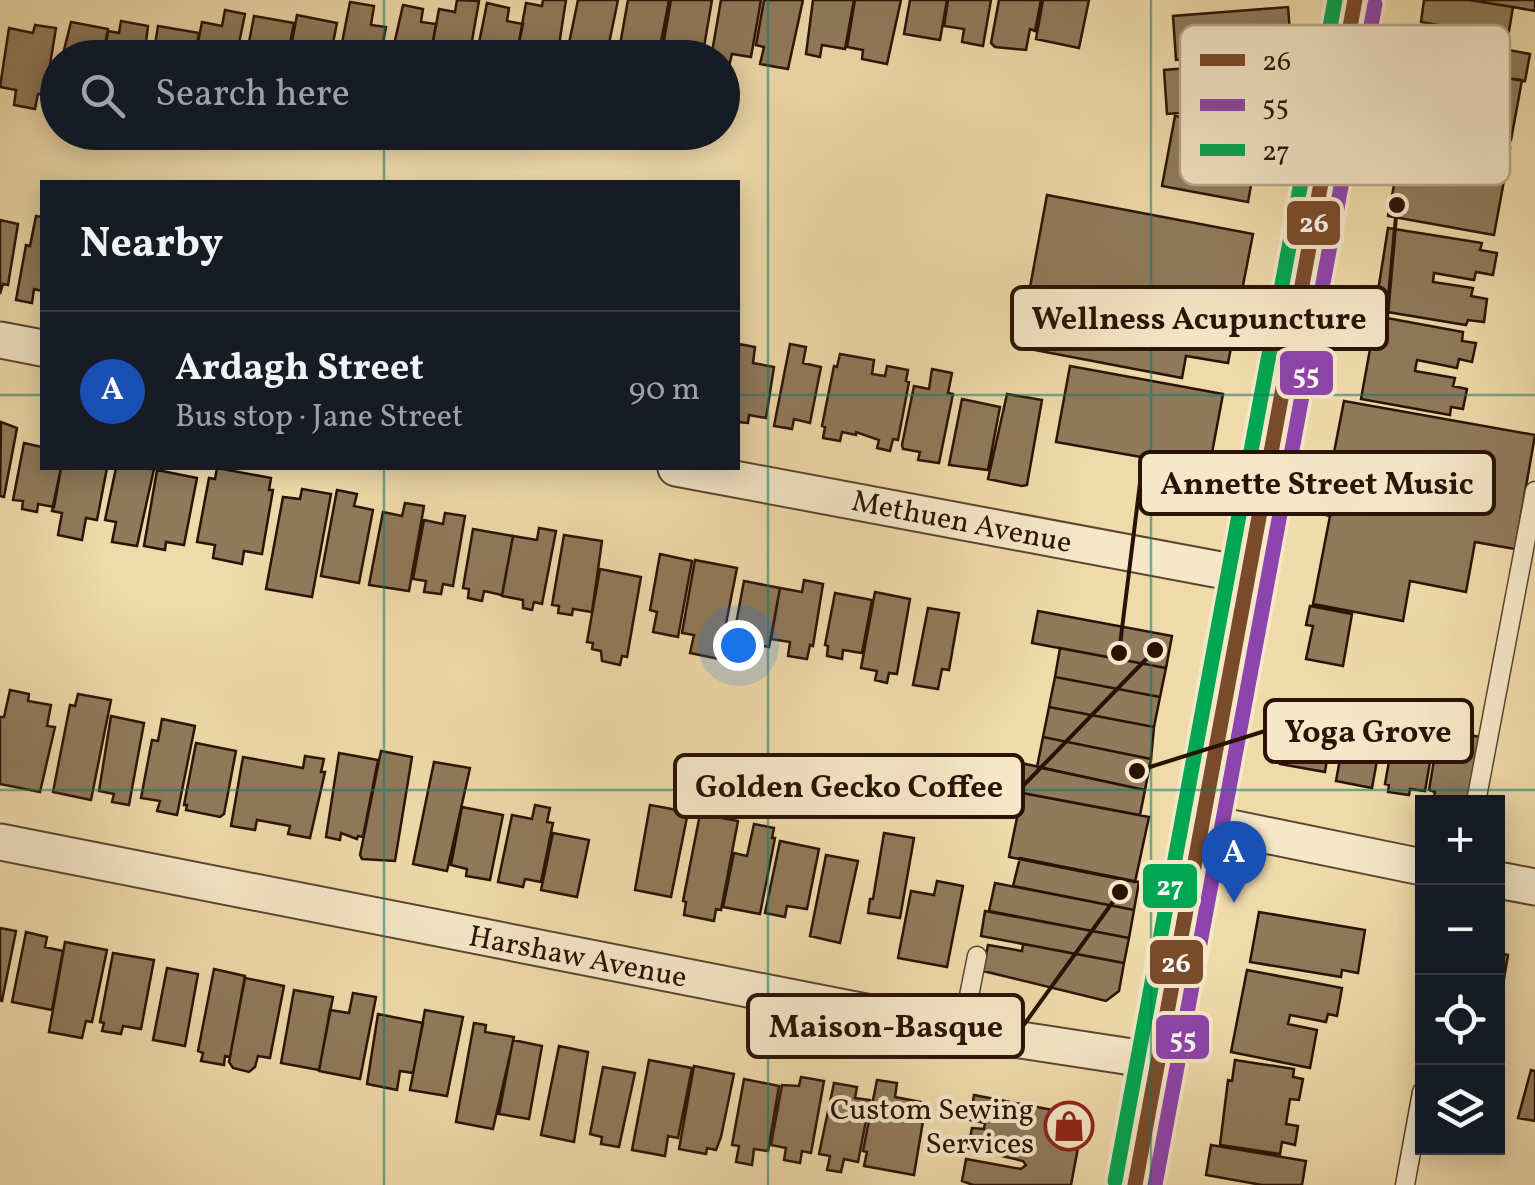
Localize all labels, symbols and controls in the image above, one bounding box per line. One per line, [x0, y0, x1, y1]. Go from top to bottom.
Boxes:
legend [1180, 25, 1510, 185]
search box [40, 40, 740, 150]
text: 26 [1262, 43, 1291, 82]
icon: search [75, 68, 130, 123]
text: Search here [155, 69, 350, 122]
text: 55 [1262, 88, 1289, 127]
text: 27 [1262, 133, 1290, 172]
line badge: 26 [1285, 199, 1342, 247]
text: 26 [1299, 205, 1329, 244]
text: Nearby [80, 216, 223, 275]
callout: Wellness Acupuncture [1012, 287, 1387, 349]
text: Wellness Acupuncture [1031, 299, 1367, 343]
text: Ardagh Street [175, 343, 424, 396]
line badge: 55 [1278, 349, 1335, 397]
text: 55 [1293, 356, 1319, 395]
text: A [101, 369, 124, 413]
text: 90 m [629, 369, 700, 413]
text: Bus stop · Jane Street [175, 396, 463, 440]
callout: Annette Street Music [1140, 452, 1494, 514]
text: Annette Street Music [1160, 464, 1474, 508]
street label: Methuen Avenue [848, 481, 1075, 565]
your location [713, 620, 764, 671]
callout: Yoga Grove [1265, 700, 1472, 762]
text: Yoga Grove [1284, 712, 1452, 756]
callout: Golden Gecko Coffee [675, 755, 1023, 817]
text: Golden Gecko Coffee [695, 767, 1003, 811]
map controls [1415, 795, 1505, 1155]
button: + [1415, 795, 1505, 885]
pin: A [1202, 820, 1266, 903]
line badge: 27 [1141, 862, 1199, 910]
text: 27 [1156, 868, 1184, 907]
button: − [1415, 885, 1505, 975]
street label: Harshaw Avenue [465, 916, 690, 1000]
line badge: 26 [1148, 938, 1205, 986]
text: 26 [1161, 945, 1191, 984]
button: locate [1415, 975, 1505, 1065]
callout: Maison-Basque [748, 995, 1023, 1057]
text: Maison-Basque [769, 1007, 1003, 1051]
line badge: 55 [1154, 1013, 1211, 1061]
text: 55 [1170, 1020, 1196, 1059]
button: layers [1415, 1065, 1505, 1155]
place label: Custom Sewing Services [830, 1090, 1034, 1166]
shop icon: Custom Sewing Services [1043, 1100, 1095, 1152]

